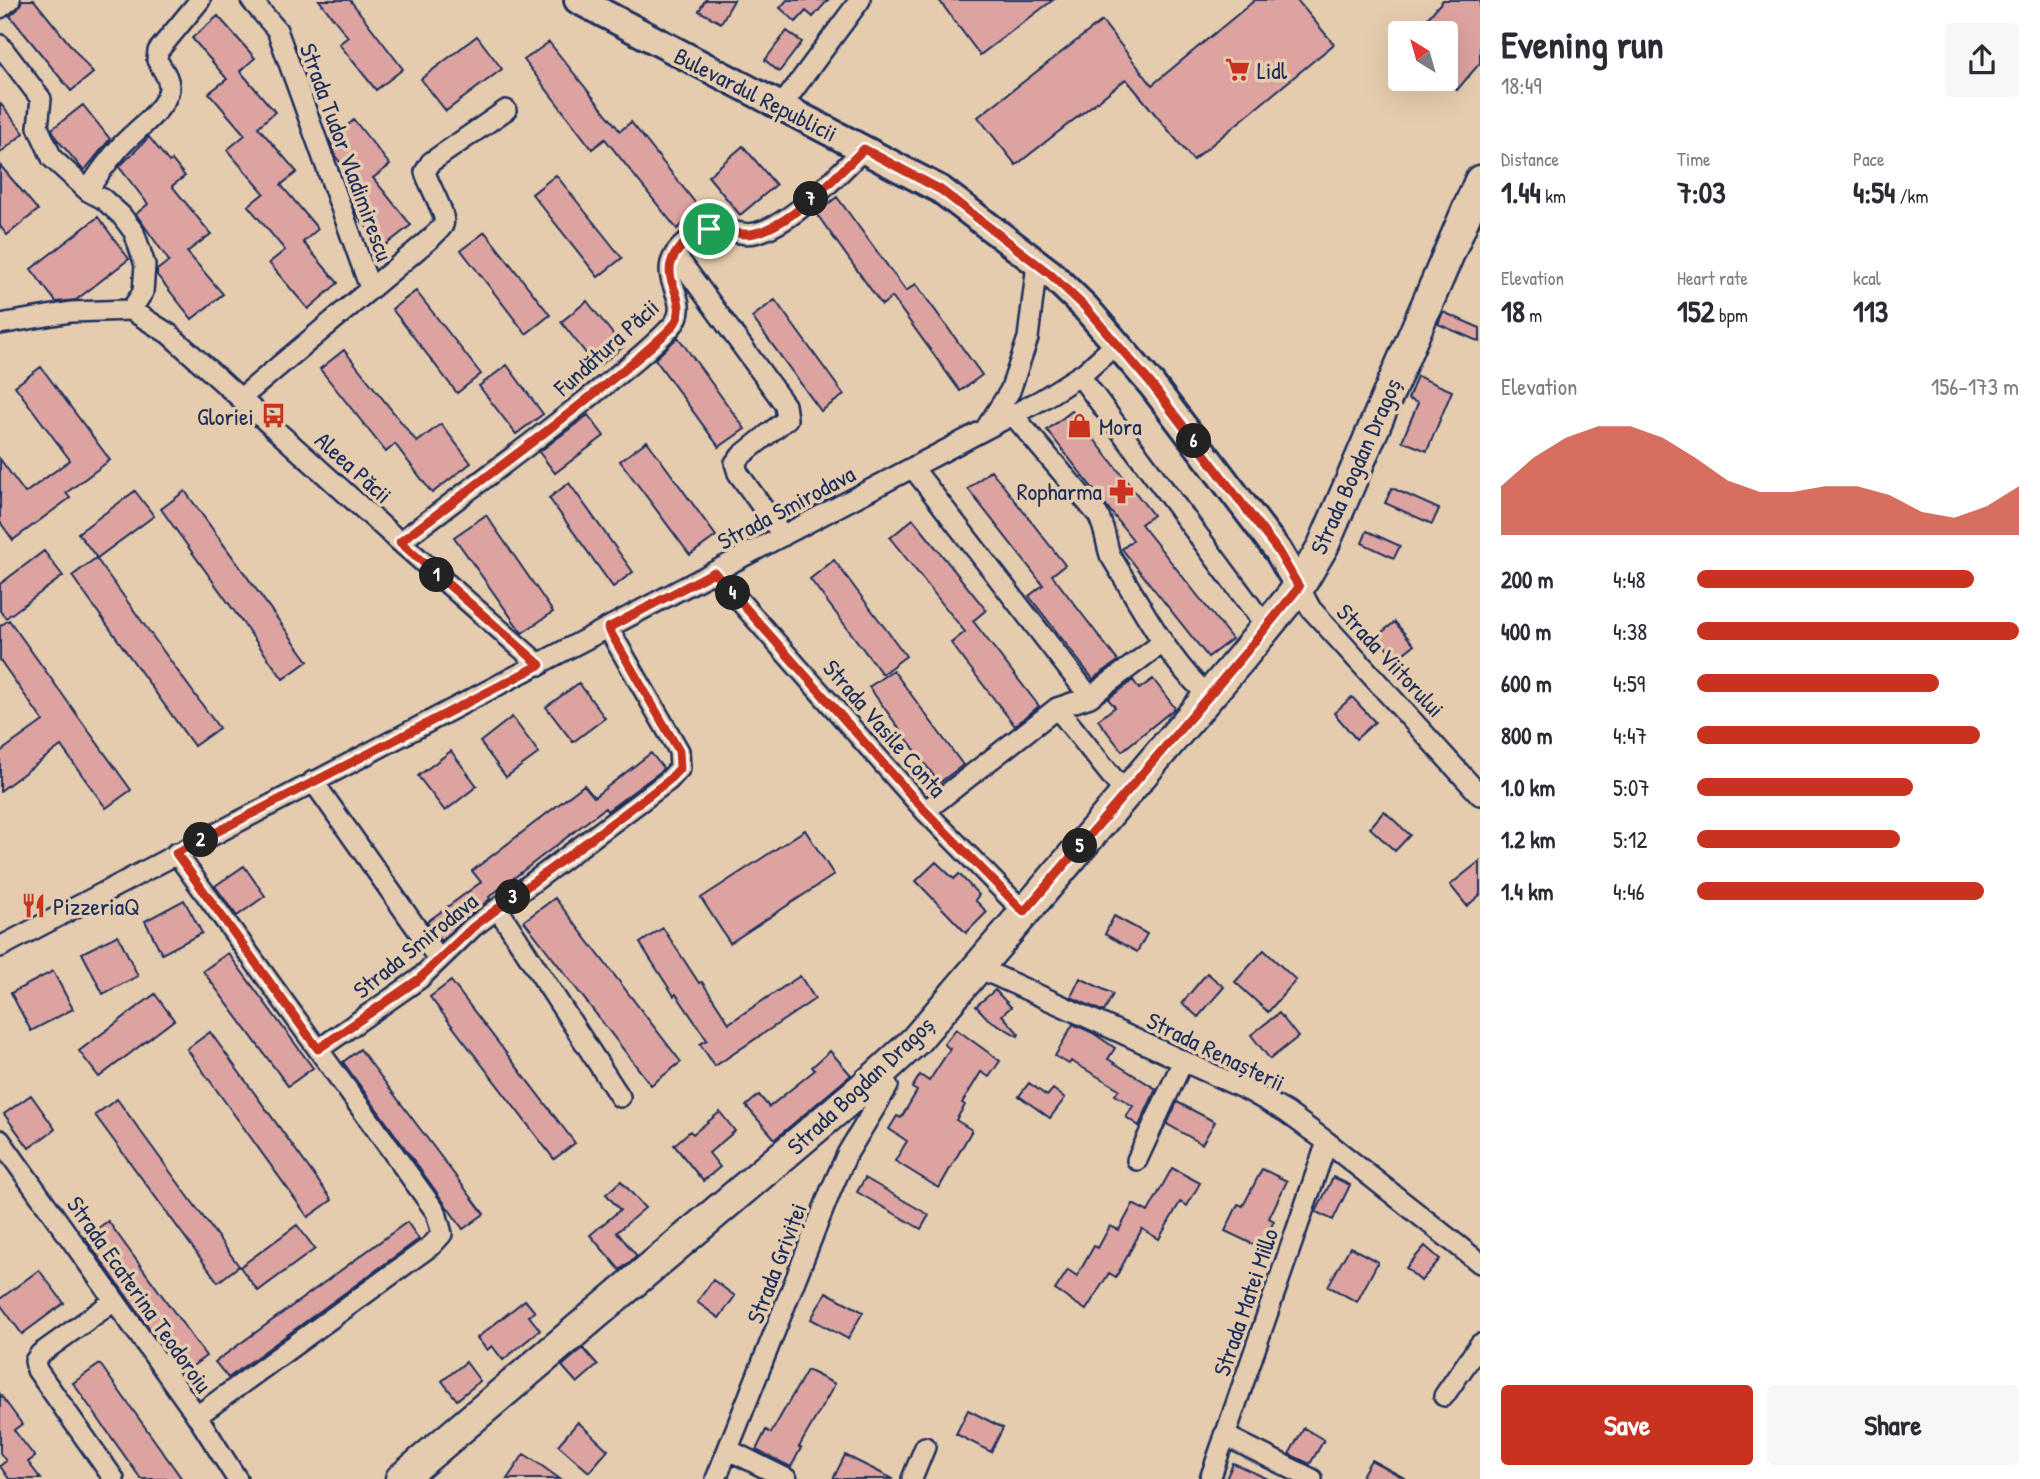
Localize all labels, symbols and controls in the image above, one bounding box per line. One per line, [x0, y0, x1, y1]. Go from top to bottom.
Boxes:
text: Evening run [1501, 18, 1664, 70]
north arrow [1388, 21, 1458, 91]
map controls [1388, 21, 1458, 91]
button: share [1945, 23, 2019, 97]
street label: Strada Tudor Vladimirescu [293, 39, 401, 266]
street label: Bulevardul Republicii [669, 39, 843, 149]
place label: Lidl [1257, 54, 1288, 86]
supermarket icon: Lidl [1223, 56, 1251, 84]
text: 18:49 [1501, 70, 1542, 101]
text: Distance [1501, 146, 1559, 172]
text: Time [1677, 146, 1711, 172]
text: Pace [1853, 146, 1885, 172]
text: 1.44 [1501, 172, 1541, 212]
text: 7:03 [1677, 172, 1726, 212]
text: 4:54 [1853, 172, 1895, 212]
pin: 7 [794, 182, 828, 216]
text: km [1541, 183, 1566, 209]
text: /km [1895, 183, 1928, 209]
text: 7 [806, 185, 815, 211]
pin [679, 199, 739, 259]
icon: arrive [690, 210, 728, 248]
text: Elevation [1501, 265, 1564, 291]
text: Heart rate [1677, 265, 1748, 291]
text: kcal [1853, 265, 1881, 291]
street label: Fundătura Păcii [546, 291, 665, 403]
text: 18 [1501, 291, 1525, 331]
text: 152 [1677, 291, 1715, 331]
text: 113 [1853, 291, 1888, 331]
text: m [1525, 302, 1542, 328]
text: bpm [1715, 302, 1748, 328]
text: Elevation [1501, 371, 1577, 402]
text: 156–173 m [1931, 371, 2019, 402]
street label: Strada Bogdan Dragoș [1302, 373, 1408, 559]
place label: Gloriei [197, 400, 254, 432]
bus stop icon: Gloriei [260, 402, 288, 430]
place label: Mora [1099, 410, 1142, 442]
shop icon: Mora [1065, 412, 1093, 440]
street label: Aleea Păcii [309, 424, 399, 510]
pin: 6 [1176, 424, 1212, 458]
text: 6 [1190, 427, 1197, 453]
street label: Strada Smirodava [712, 457, 860, 557]
place label: Ropharma [1017, 475, 1102, 507]
pharmacy icon: Ropharma [1108, 477, 1136, 505]
pin: 1 [420, 558, 454, 592]
text: 1 [433, 561, 440, 587]
text: 200 m [1501, 564, 1553, 595]
text: 4:48 [1613, 564, 1646, 595]
pin: 4 [716, 576, 750, 610]
text: 4 [729, 579, 736, 605]
street label: Strada Viitorului [1330, 596, 1452, 724]
text: 400 m [1501, 616, 1551, 647]
text: 4:38 [1613, 616, 1647, 647]
street label: Strada Vasile Conta [816, 652, 954, 804]
text: 600 m [1501, 668, 1552, 699]
text: 4:59 [1613, 668, 1645, 699]
text: 800 m [1501, 720, 1553, 751]
text: 4:47 [1613, 720, 1647, 751]
text: 1.0 km [1501, 772, 1555, 803]
text: 5:07 [1613, 772, 1650, 803]
pin: 2 [184, 822, 218, 858]
text: 1.2 km [1501, 824, 1556, 855]
text: 5:12 [1613, 824, 1647, 855]
text: 2 [196, 826, 205, 852]
pin: 5 [1062, 828, 1098, 864]
text: 5 [1075, 832, 1084, 858]
text: 1.4 km [1501, 876, 1553, 907]
text: 4:46 [1613, 876, 1645, 907]
pin: 3 [496, 880, 530, 914]
text: 3 [508, 883, 517, 909]
street label: Strada Smirodava [346, 885, 484, 1005]
place label: PizzeriaQ [53, 890, 140, 922]
restaurant icon: PizzeriaQ [19, 892, 47, 920]
street label: Strada Renașterii [1142, 1004, 1290, 1098]
street label: Strada Bogdan Dragoș [780, 1009, 940, 1161]
street label: Strada Ecaterina Teodoroiu [60, 1189, 220, 1399]
street label: Strada Griviței [738, 1198, 814, 1328]
street label: Strada Matei Millo [1205, 1224, 1285, 1380]
button: Save [1501, 1385, 1753, 1465]
button: Share [1767, 1385, 2019, 1465]

